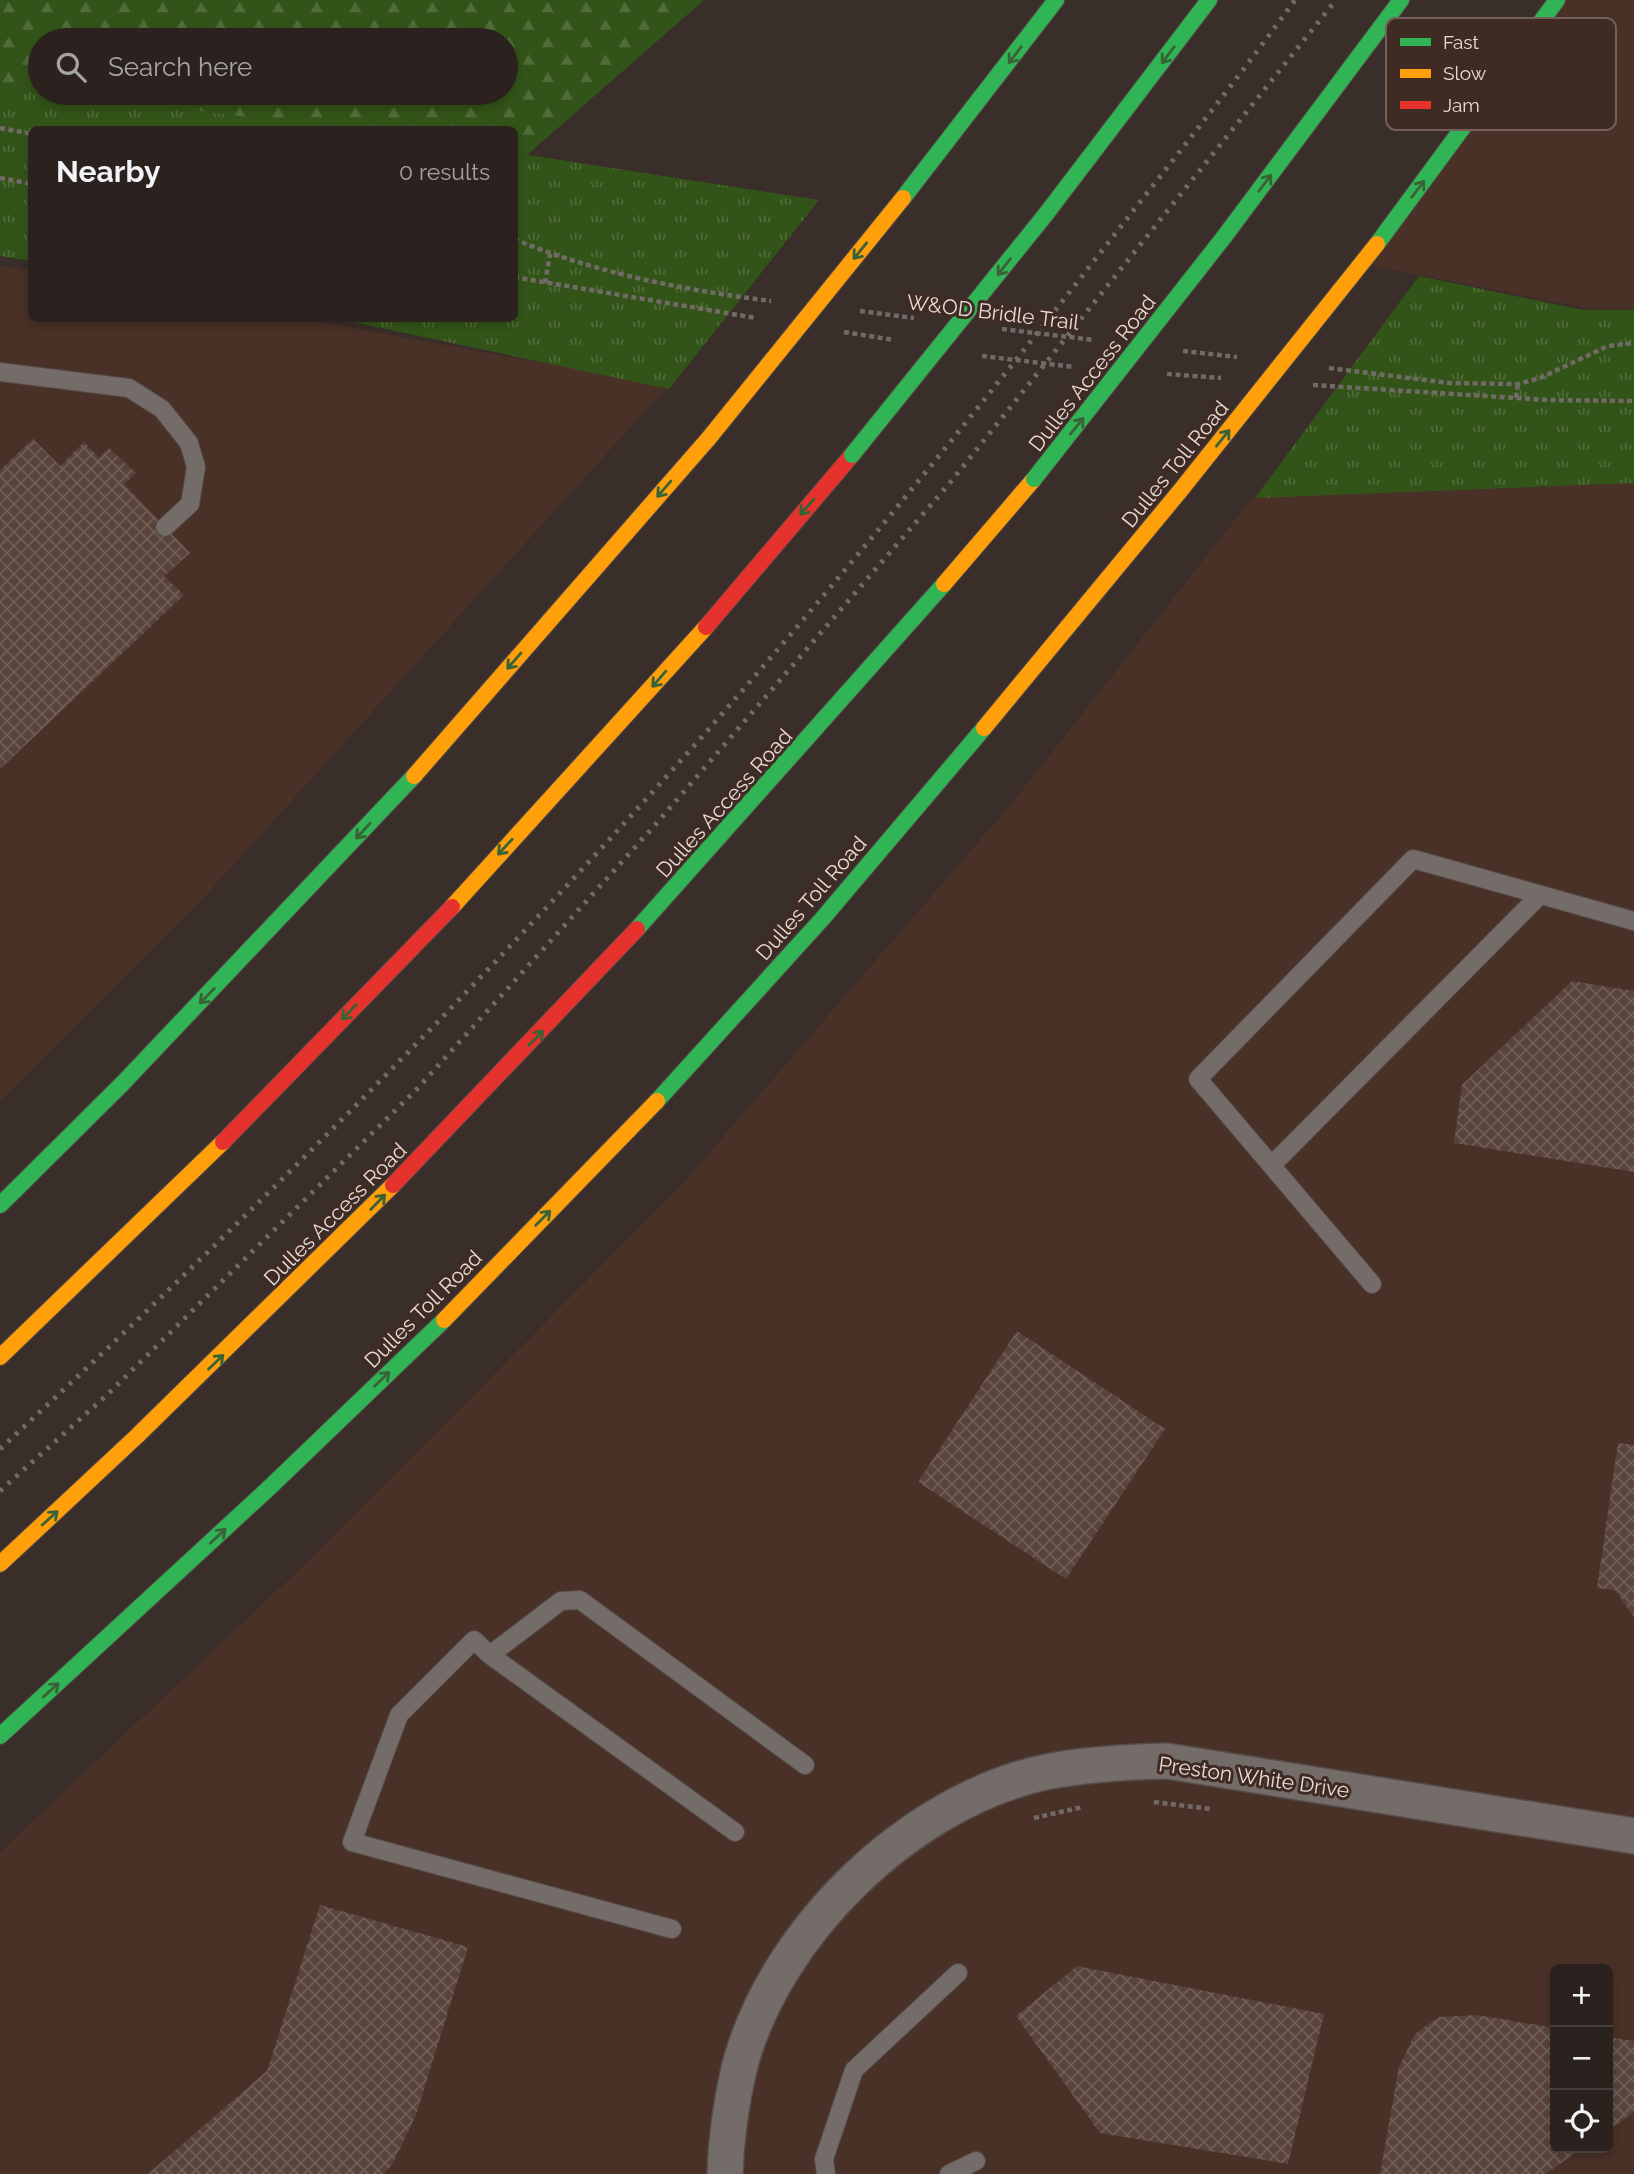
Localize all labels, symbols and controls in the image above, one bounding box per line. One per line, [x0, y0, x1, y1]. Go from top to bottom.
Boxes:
legend [1386, 18, 1616, 130]
search box [28, 28, 518, 105]
text: Fast [1443, 31, 1479, 53]
one-way arrow [1008, 45, 1023, 63]
one-way arrow [1161, 45, 1175, 64]
icon: search [52, 48, 90, 86]
text: Search here [108, 52, 252, 82]
text: Slow [1443, 62, 1487, 84]
text: Jam [1443, 94, 1480, 116]
text: Nearby [56, 154, 160, 189]
text: 0 results [399, 158, 490, 185]
one-way arrow [1258, 174, 1272, 193]
one-way arrow [1411, 180, 1425, 199]
one-way arrow [853, 241, 868, 259]
one-way arrow [997, 258, 1012, 276]
street label: W&OD Bridle Trail [905, 289, 1081, 335]
street label: Dulles Access Road [1023, 290, 1161, 456]
street label: Dulles Toll Road [1116, 396, 1234, 532]
one-way arrow [1069, 418, 1084, 436]
one-way arrow [1216, 430, 1231, 448]
one-way arrow [656, 480, 672, 498]
one-way arrow [799, 498, 815, 516]
one-way arrow [506, 651, 522, 669]
one-way arrow [650, 670, 667, 687]
street label: Dulles Access Road [651, 724, 797, 882]
one-way arrow [355, 822, 371, 840]
street label: Dulles Toll Road [751, 831, 871, 965]
one-way arrow [497, 838, 514, 855]
one-way arrow [198, 987, 215, 1004]
one-way arrow [340, 1004, 357, 1021]
one-way arrow [528, 1030, 545, 1047]
street label: Dulles Access Road [259, 1138, 411, 1290]
one-way arrow [369, 1194, 386, 1211]
one-way arrow [534, 1209, 551, 1226]
street label: Dulles Toll Road [359, 1245, 487, 1373]
one-way arrow [207, 1353, 224, 1370]
one-way arrow [373, 1370, 390, 1387]
one-way arrow [41, 1509, 58, 1526]
one-way arrow [209, 1528, 227, 1544]
one-way arrow [42, 1682, 60, 1698]
street label: Preston White Drive [1157, 1751, 1351, 1803]
map controls [1550, 1964, 1613, 2153]
button: + [1550, 1964, 1613, 2027]
button: − [1550, 2027, 1613, 2090]
button: locate [1550, 2090, 1613, 2153]

